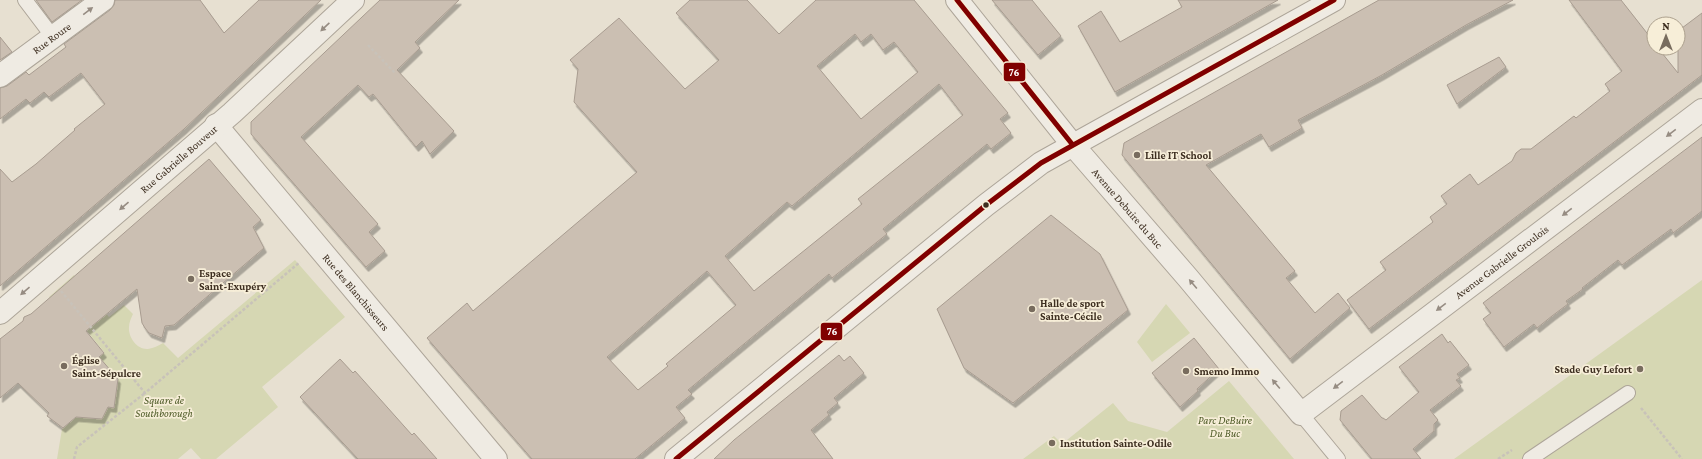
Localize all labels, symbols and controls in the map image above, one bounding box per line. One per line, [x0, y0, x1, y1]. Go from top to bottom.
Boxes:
one-way arrow [82, 7, 93, 15]
north arrow [1646, 16, 1686, 56]
street label: Rue Roure [30, 20, 73, 56]
text: N [1662, 20, 1670, 32]
one-way arrow [320, 22, 330, 31]
line badge: 76 [1003, 62, 1026, 82]
text: 76 [1008, 66, 1020, 78]
street label: Rue Gabrielle Bouveur [138, 122, 220, 195]
one-way arrow [1665, 129, 1676, 137]
place label: Lille IT School [1145, 149, 1212, 161]
marker: Lille IT School [1132, 150, 1142, 160]
street label: Avenue Debuire du Buc [1090, 166, 1166, 251]
unlabelled marker [981, 200, 991, 210]
one-way arrow [118, 202, 129, 211]
one-way arrow [1562, 207, 1573, 216]
street label: Avenue Gabrielle Groulois [1452, 223, 1551, 301]
street label: Rue des Blanchisseurs [320, 251, 392, 333]
place label: Espace Saint-Exupéry [199, 267, 267, 292]
marker: Espace Saint-Exupéry [186, 274, 196, 284]
one-way arrow [1189, 279, 1198, 290]
one-way arrow [20, 287, 31, 296]
place label: Halle de sport Sainte-Cécile [1040, 297, 1104, 322]
one-way arrow [1436, 303, 1447, 311]
marker: Halle de sport Sainte-Cécile [1027, 304, 1037, 314]
line badge: 76 [820, 322, 843, 341]
text: 76 [826, 325, 838, 337]
place label: Église Saint-Sépulcre [72, 354, 141, 379]
marker: Église Saint-Sépulcre [59, 361, 69, 371]
place label: Stade Guy Lefort [1555, 363, 1632, 375]
marker: Stade Guy Lefort [1635, 364, 1645, 374]
place label: Smemo Immo [1194, 365, 1259, 377]
marker: Smemo Immo [1181, 366, 1191, 376]
one-way arrow [1272, 379, 1281, 390]
one-way arrow [1332, 381, 1343, 389]
park label: Square de Southborough [135, 394, 193, 420]
park label: Parc DeBuire Du Buc [1198, 414, 1253, 439]
place label: Institution Sainte-Odile [1060, 437, 1172, 449]
marker: Institution Sainte-Odile [1047, 438, 1057, 448]

